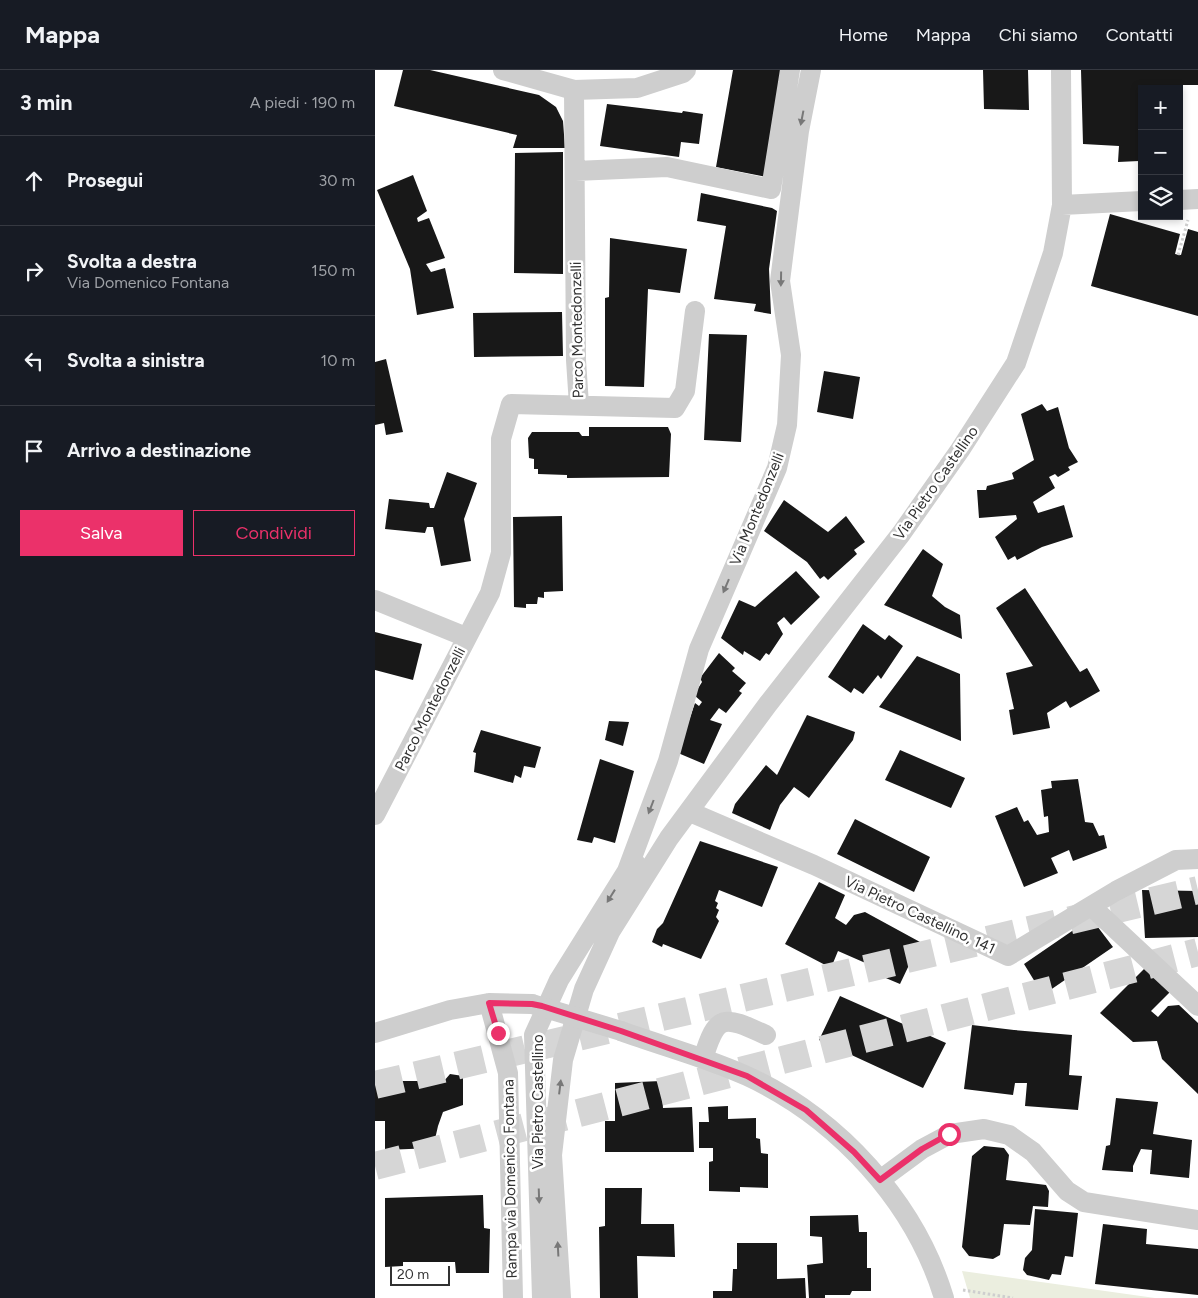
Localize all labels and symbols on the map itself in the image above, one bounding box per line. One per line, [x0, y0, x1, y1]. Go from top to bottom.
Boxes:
one-way arrow [797, 110, 805, 126]
street label: Parco Montedonzelli [567, 261, 587, 399]
one-way arrow [777, 271, 785, 287]
street label: Via Pietro Castellino [890, 422, 982, 544]
street label: Via Montedonzelli [726, 450, 788, 568]
one-way arrow [722, 579, 730, 594]
street label: Parco Montedonzelli [391, 644, 469, 774]
one-way arrow [647, 800, 655, 815]
street label: Via Pietro Castellino, 141 [842, 872, 998, 958]
one-way arrow [606, 890, 615, 903]
route end [487, 1022, 510, 1045]
street label: Via Pietro Castellino [529, 1034, 547, 1170]
street label: Rampa via Domenico Fontana [499, 1079, 521, 1279]
one-way arrow [556, 1079, 564, 1095]
route start [938, 1123, 961, 1146]
one-way arrow [535, 1188, 543, 1204]
one-way arrow [553, 1241, 561, 1257]
scale bar [390, 1263, 450, 1286]

